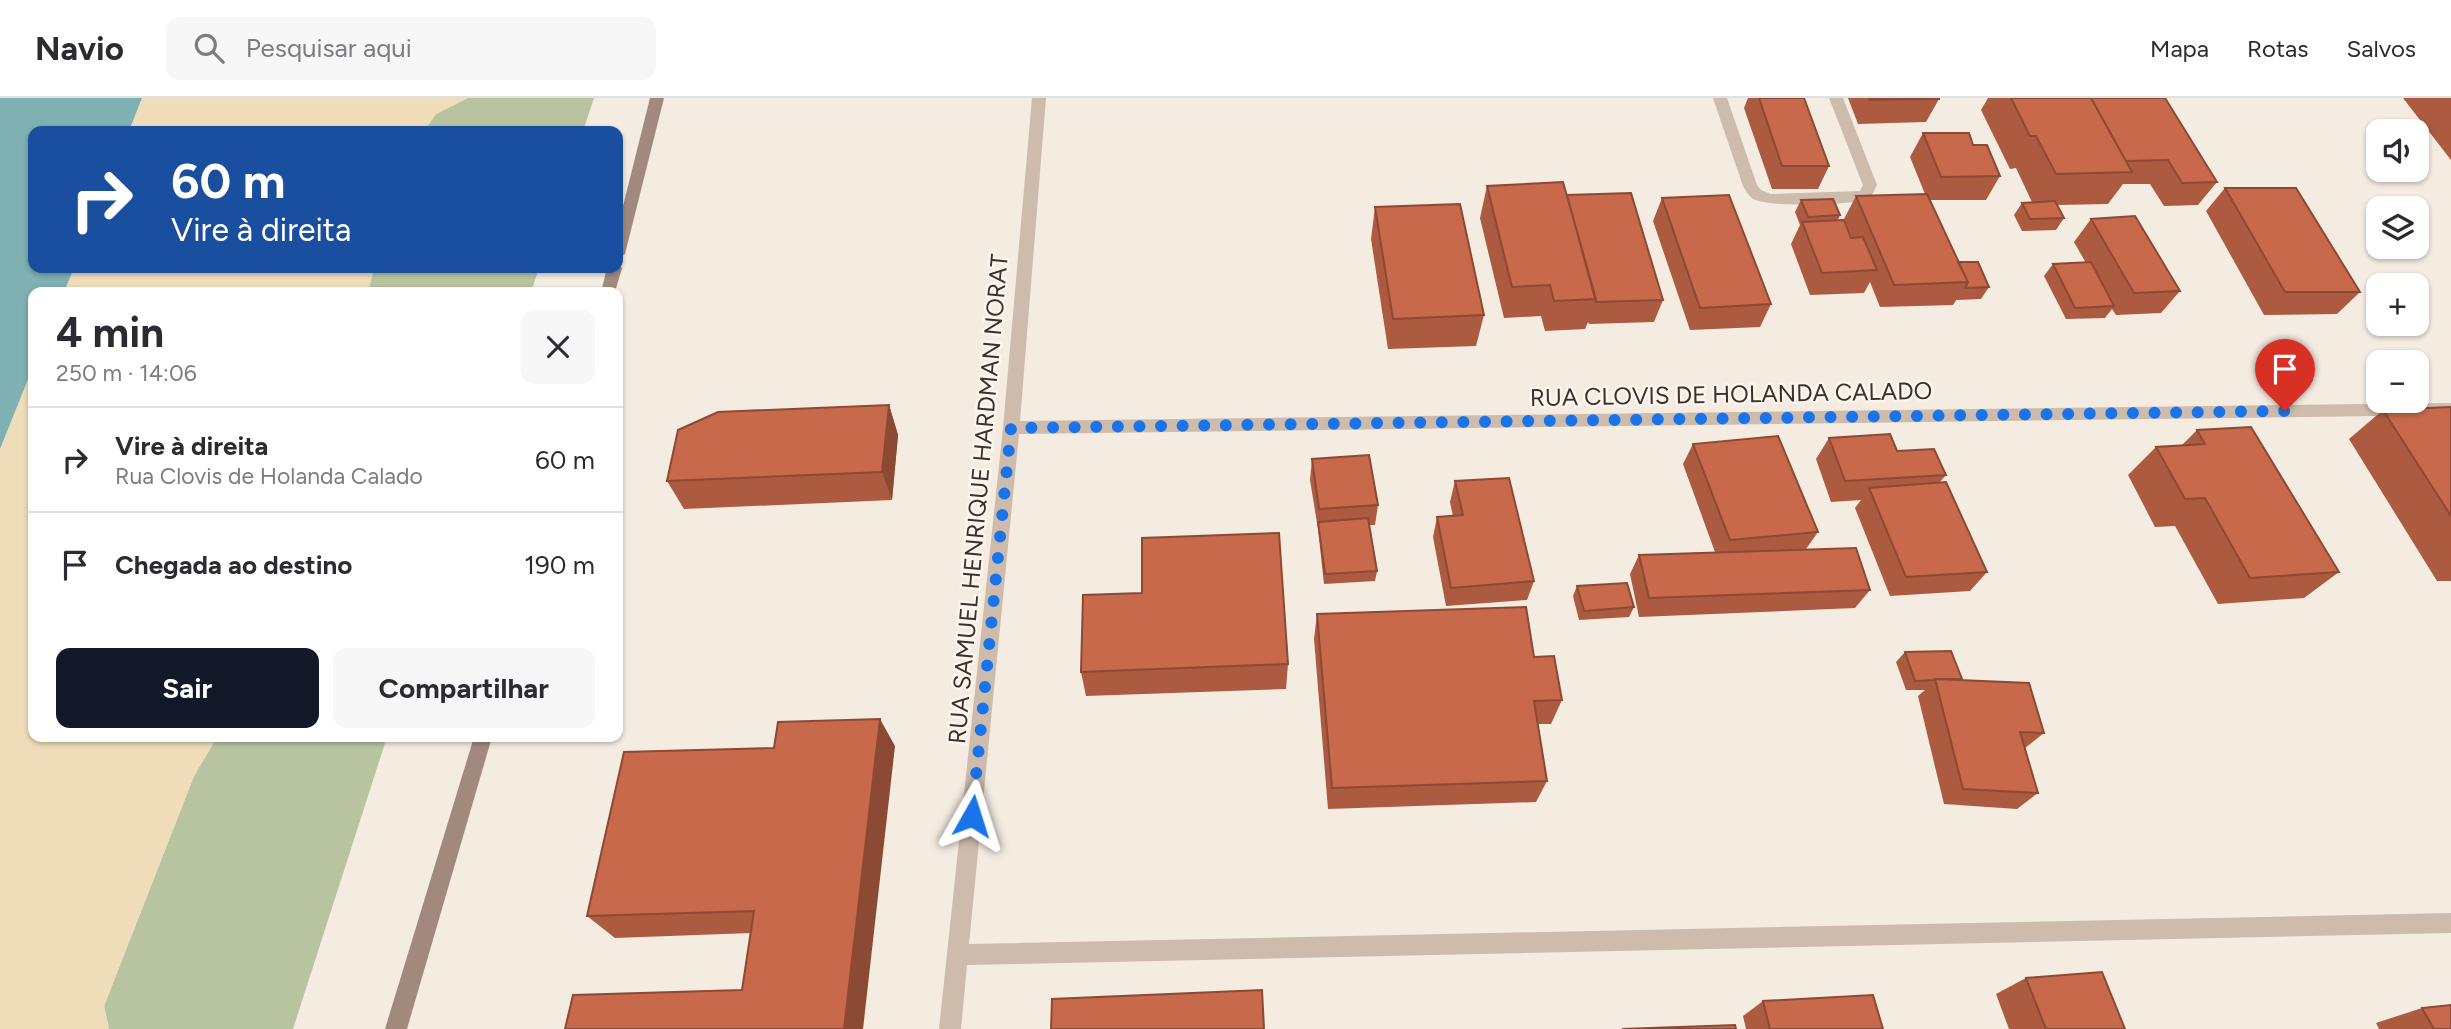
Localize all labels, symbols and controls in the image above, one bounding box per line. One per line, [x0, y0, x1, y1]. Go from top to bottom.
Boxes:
search box [166, 17, 656, 80]
text: Navio [35, 29, 124, 68]
icon: search [190, 29, 228, 67]
text: Pesquisar aqui [246, 32, 412, 64]
text: Mapa [2150, 34, 2209, 63]
text: Rotas [2247, 34, 2308, 63]
text: Salvos [2346, 34, 2416, 63]
map controls [2366, 119, 2429, 413]
button: sound [2366, 119, 2429, 182]
text: 60 m [171, 151, 286, 210]
icon: right [56, 154, 147, 245]
button: layers [2366, 196, 2429, 259]
text: Vire à direita [171, 211, 351, 249]
street label: RUA SAMUEL HENRIQUE HARDMAN NORAT [942, 253, 1014, 745]
button: + [2366, 273, 2429, 336]
text: 4 min [56, 307, 164, 358]
button: close [521, 310, 595, 384]
pin [2255, 339, 2315, 411]
icon: arrive [2266, 350, 2304, 388]
button: − [2366, 350, 2429, 413]
text: 250 m · 14:06 [56, 359, 197, 387]
street label: RUA CLOVIS DE HOLANDA CALADO [1530, 376, 1932, 412]
text: Vire à direita [115, 430, 268, 462]
icon: right [56, 441, 94, 479]
text: 60 m [535, 444, 595, 476]
text: Rua Clovis de Holanda Calado [115, 462, 423, 490]
icon: arrive [56, 546, 94, 584]
text: Chegada ao destino [115, 549, 352, 581]
text: 190 m [524, 549, 595, 581]
button: Sair [56, 648, 319, 728]
button: Compartilhar [333, 648, 595, 728]
position arrow [935, 779, 1009, 853]

